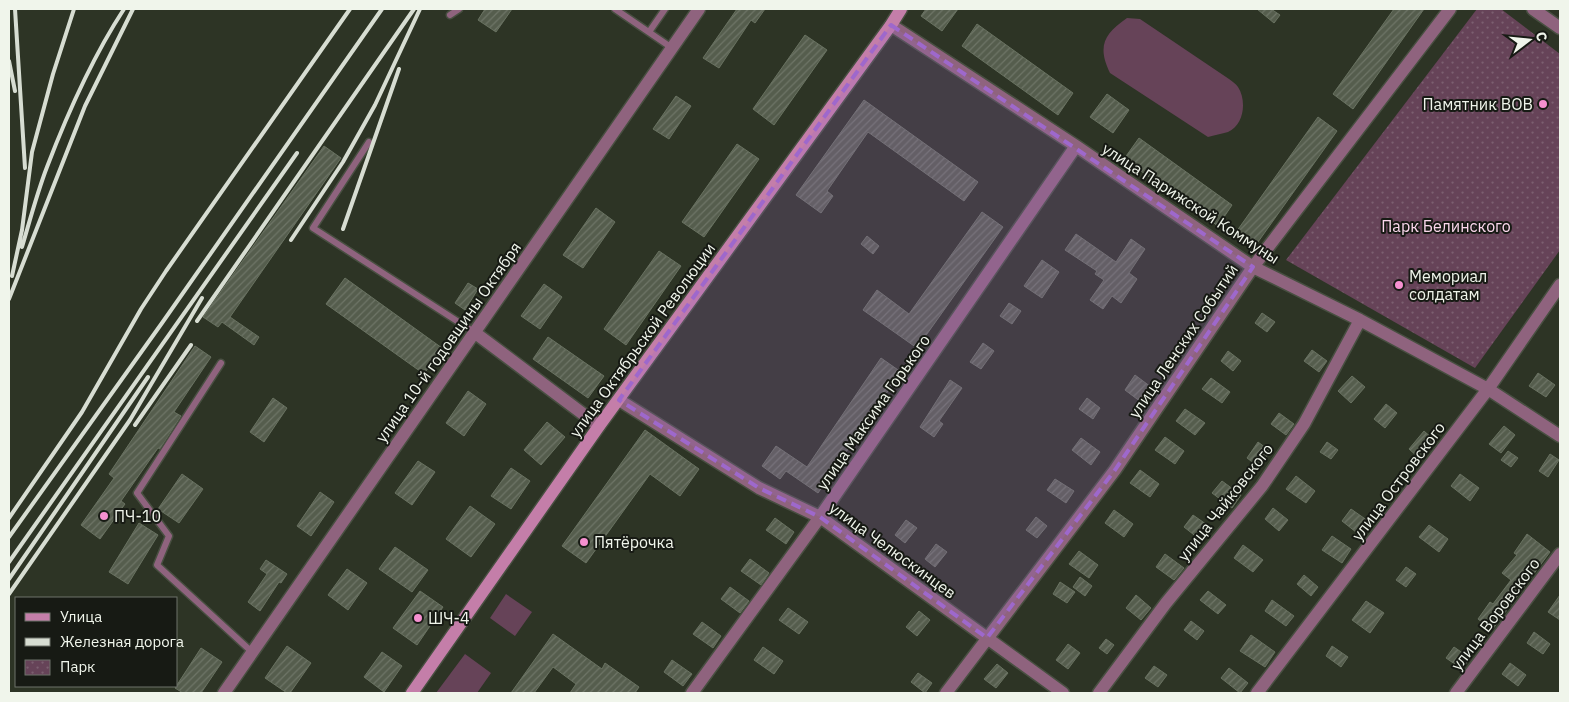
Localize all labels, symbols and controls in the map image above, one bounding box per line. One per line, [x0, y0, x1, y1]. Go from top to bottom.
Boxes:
north arrow [1504, 15, 1554, 65]
text: С [1532, 30, 1551, 43]
place label: Памятник ВОВ [1423, 94, 1533, 114]
marker: Памятник ВОВ [1537, 98, 1549, 110]
street label: улица Парижской Коммуны [1098, 138, 1284, 268]
park label: Парк Белинского [1381, 216, 1511, 236]
street label: улица 10-й годовщины Октября [371, 238, 525, 446]
street label: улица Октябрьской Революции [565, 239, 719, 441]
street label: улица Ленских Событий [1124, 260, 1242, 422]
place label: Мемориал солдатам [1409, 266, 1487, 304]
marker: Мемориал солдатам [1393, 279, 1405, 291]
street label: улица Максима Горького [812, 330, 934, 494]
street label: улица Островского [1347, 418, 1449, 544]
street label: улица Чайковского [1173, 439, 1277, 565]
street label: улица Челюскинцев [826, 497, 960, 603]
place label: ПЧ-10 [114, 506, 161, 526]
marker: ПЧ-10 [98, 510, 110, 522]
place label: Пятёрочка [594, 532, 674, 552]
marker: Пятёрочка [578, 536, 590, 548]
street label: улица Воровского [1446, 554, 1544, 674]
legend [15, 597, 178, 687]
text: Улица [60, 607, 102, 626]
place label: ШЧ-4 [428, 608, 470, 628]
marker: ШЧ-4 [412, 612, 424, 624]
text: Железная дорога [60, 632, 184, 651]
text: Парк [60, 657, 95, 676]

